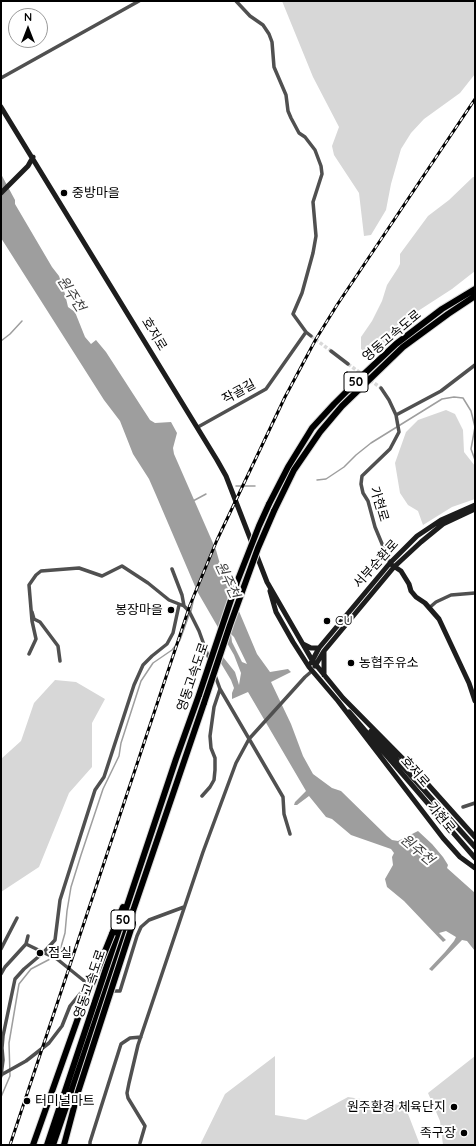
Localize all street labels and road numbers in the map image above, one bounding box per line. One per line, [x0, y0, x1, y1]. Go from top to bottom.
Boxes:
street label: 영동고속도로 [360, 307, 424, 365]
street label: 호저로 [138, 315, 170, 353]
road number: 50 [344, 372, 368, 392]
street label: 작골길 [220, 376, 258, 408]
street label: 가현로 [366, 485, 392, 523]
street label: 서부순환로 [350, 537, 402, 591]
street label: 영동고속도로 [174, 641, 212, 713]
street label: 호저로 [397, 753, 433, 791]
street label: 가현로 [424, 799, 458, 837]
road number: 50 [111, 910, 135, 930]
street label: 영동고속도로 [71, 948, 109, 1020]

